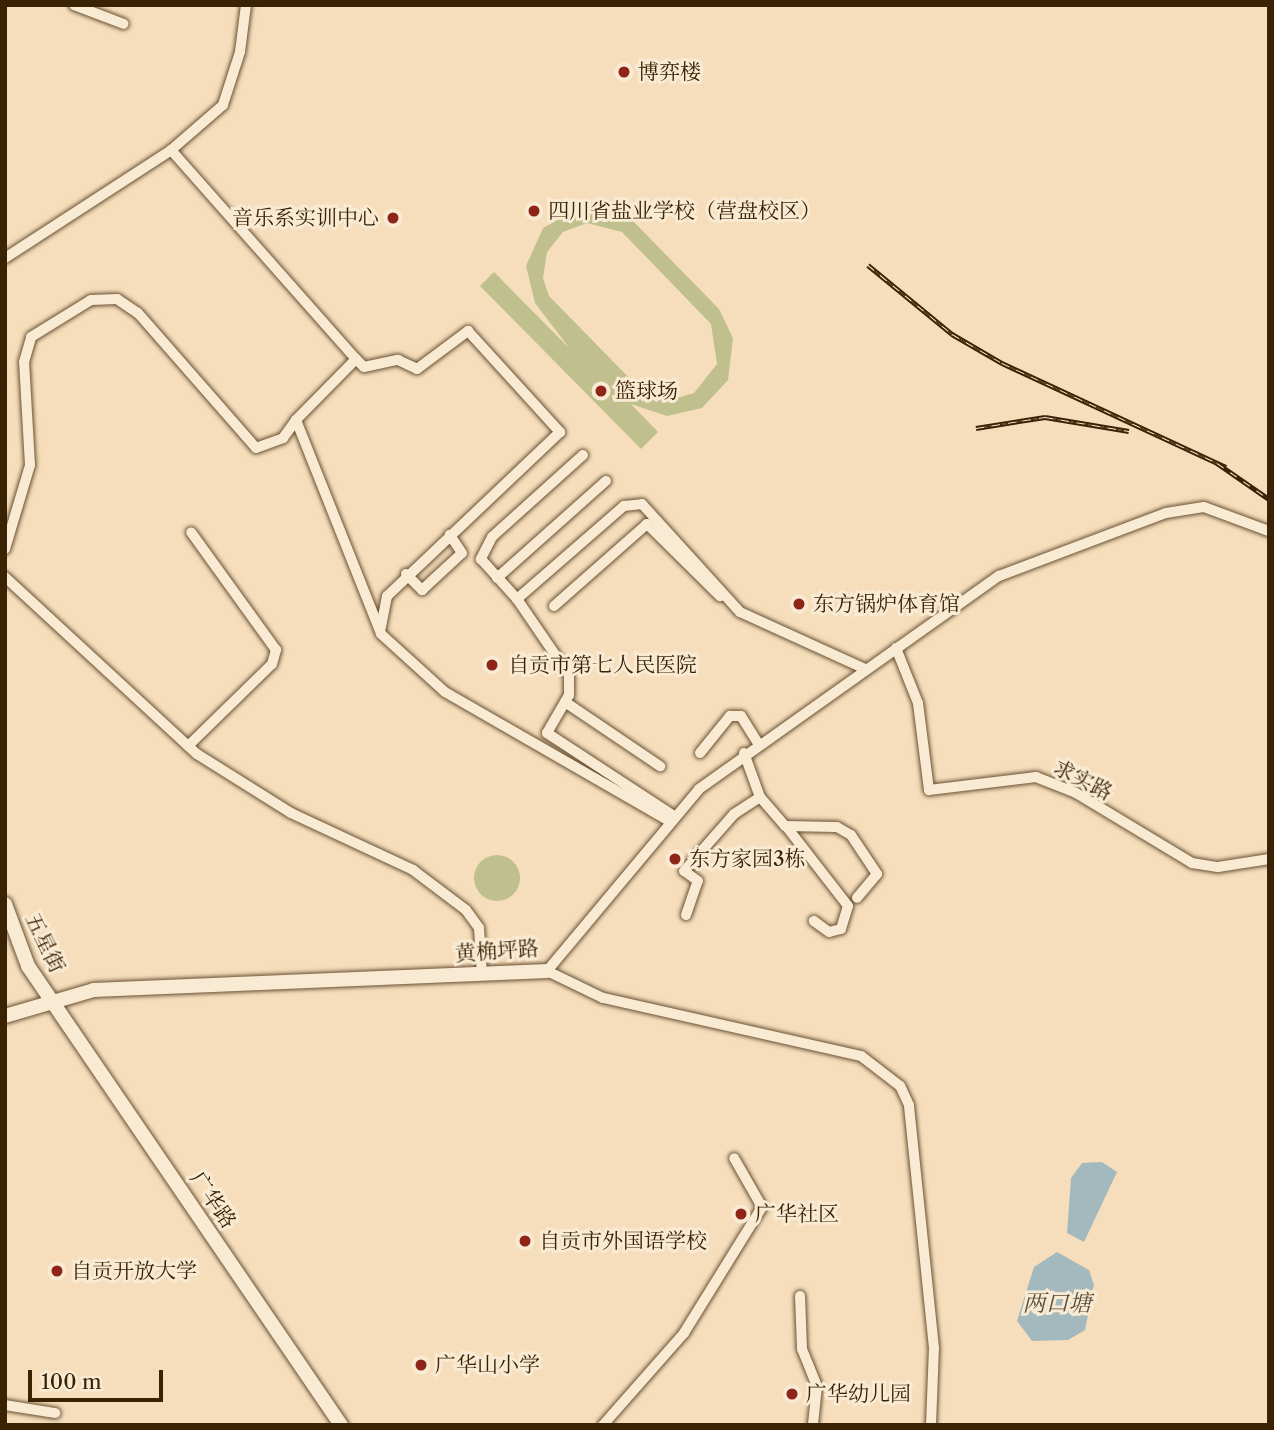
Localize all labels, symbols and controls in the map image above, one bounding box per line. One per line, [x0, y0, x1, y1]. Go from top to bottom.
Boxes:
place label: 博弈楼 [638, 59, 701, 85]
marker: 博弈楼 [616, 64, 632, 80]
place label: 四川省盐业学校（营盘校区） [548, 198, 821, 224]
marker: 四川省盐业学校（营盘校区） [526, 203, 542, 219]
place label: 音乐系实训中心 [232, 205, 379, 231]
marker: 音乐系实训中心 [385, 210, 401, 226]
place label: 篮球场 [615, 378, 678, 404]
marker: 篮球场 [593, 383, 609, 399]
place label: 东方锅炉体育馆 [813, 591, 960, 617]
marker: 东方锅炉体育馆 [791, 596, 807, 612]
place label: 自贡市第七人民医院 [508, 652, 697, 678]
marker: 自贡市第七人民医院 [482, 655, 502, 675]
street label: 求实路 [1049, 754, 1117, 806]
place label: 东方家园3栋 [689, 846, 806, 872]
marker: 东方家园3栋 [667, 851, 683, 867]
street label: 五星街 [20, 909, 70, 977]
street label: 黄桷坪路 [454, 936, 540, 966]
street label: 广华路 [185, 1167, 241, 1233]
place label: 广华社区 [755, 1201, 839, 1227]
marker: 广华社区 [733, 1206, 749, 1222]
place label: 自贡市外国语学校 [539, 1228, 707, 1254]
marker: 自贡市外国语学校 [517, 1233, 533, 1249]
place label: 自贡开放大学 [71, 1258, 197, 1284]
marker: 自贡开放大学 [49, 1263, 65, 1279]
water label: 两口塘 [1023, 1289, 1091, 1317]
place label: 广华山小学 [435, 1352, 540, 1378]
scale bar [32, 1356, 166, 1400]
marker: 广华山小学 [413, 1357, 429, 1373]
text: 100 m [41, 1369, 102, 1394]
place label: 广华幼儿园 [806, 1381, 911, 1407]
marker: 广华幼儿园 [784, 1386, 800, 1402]

